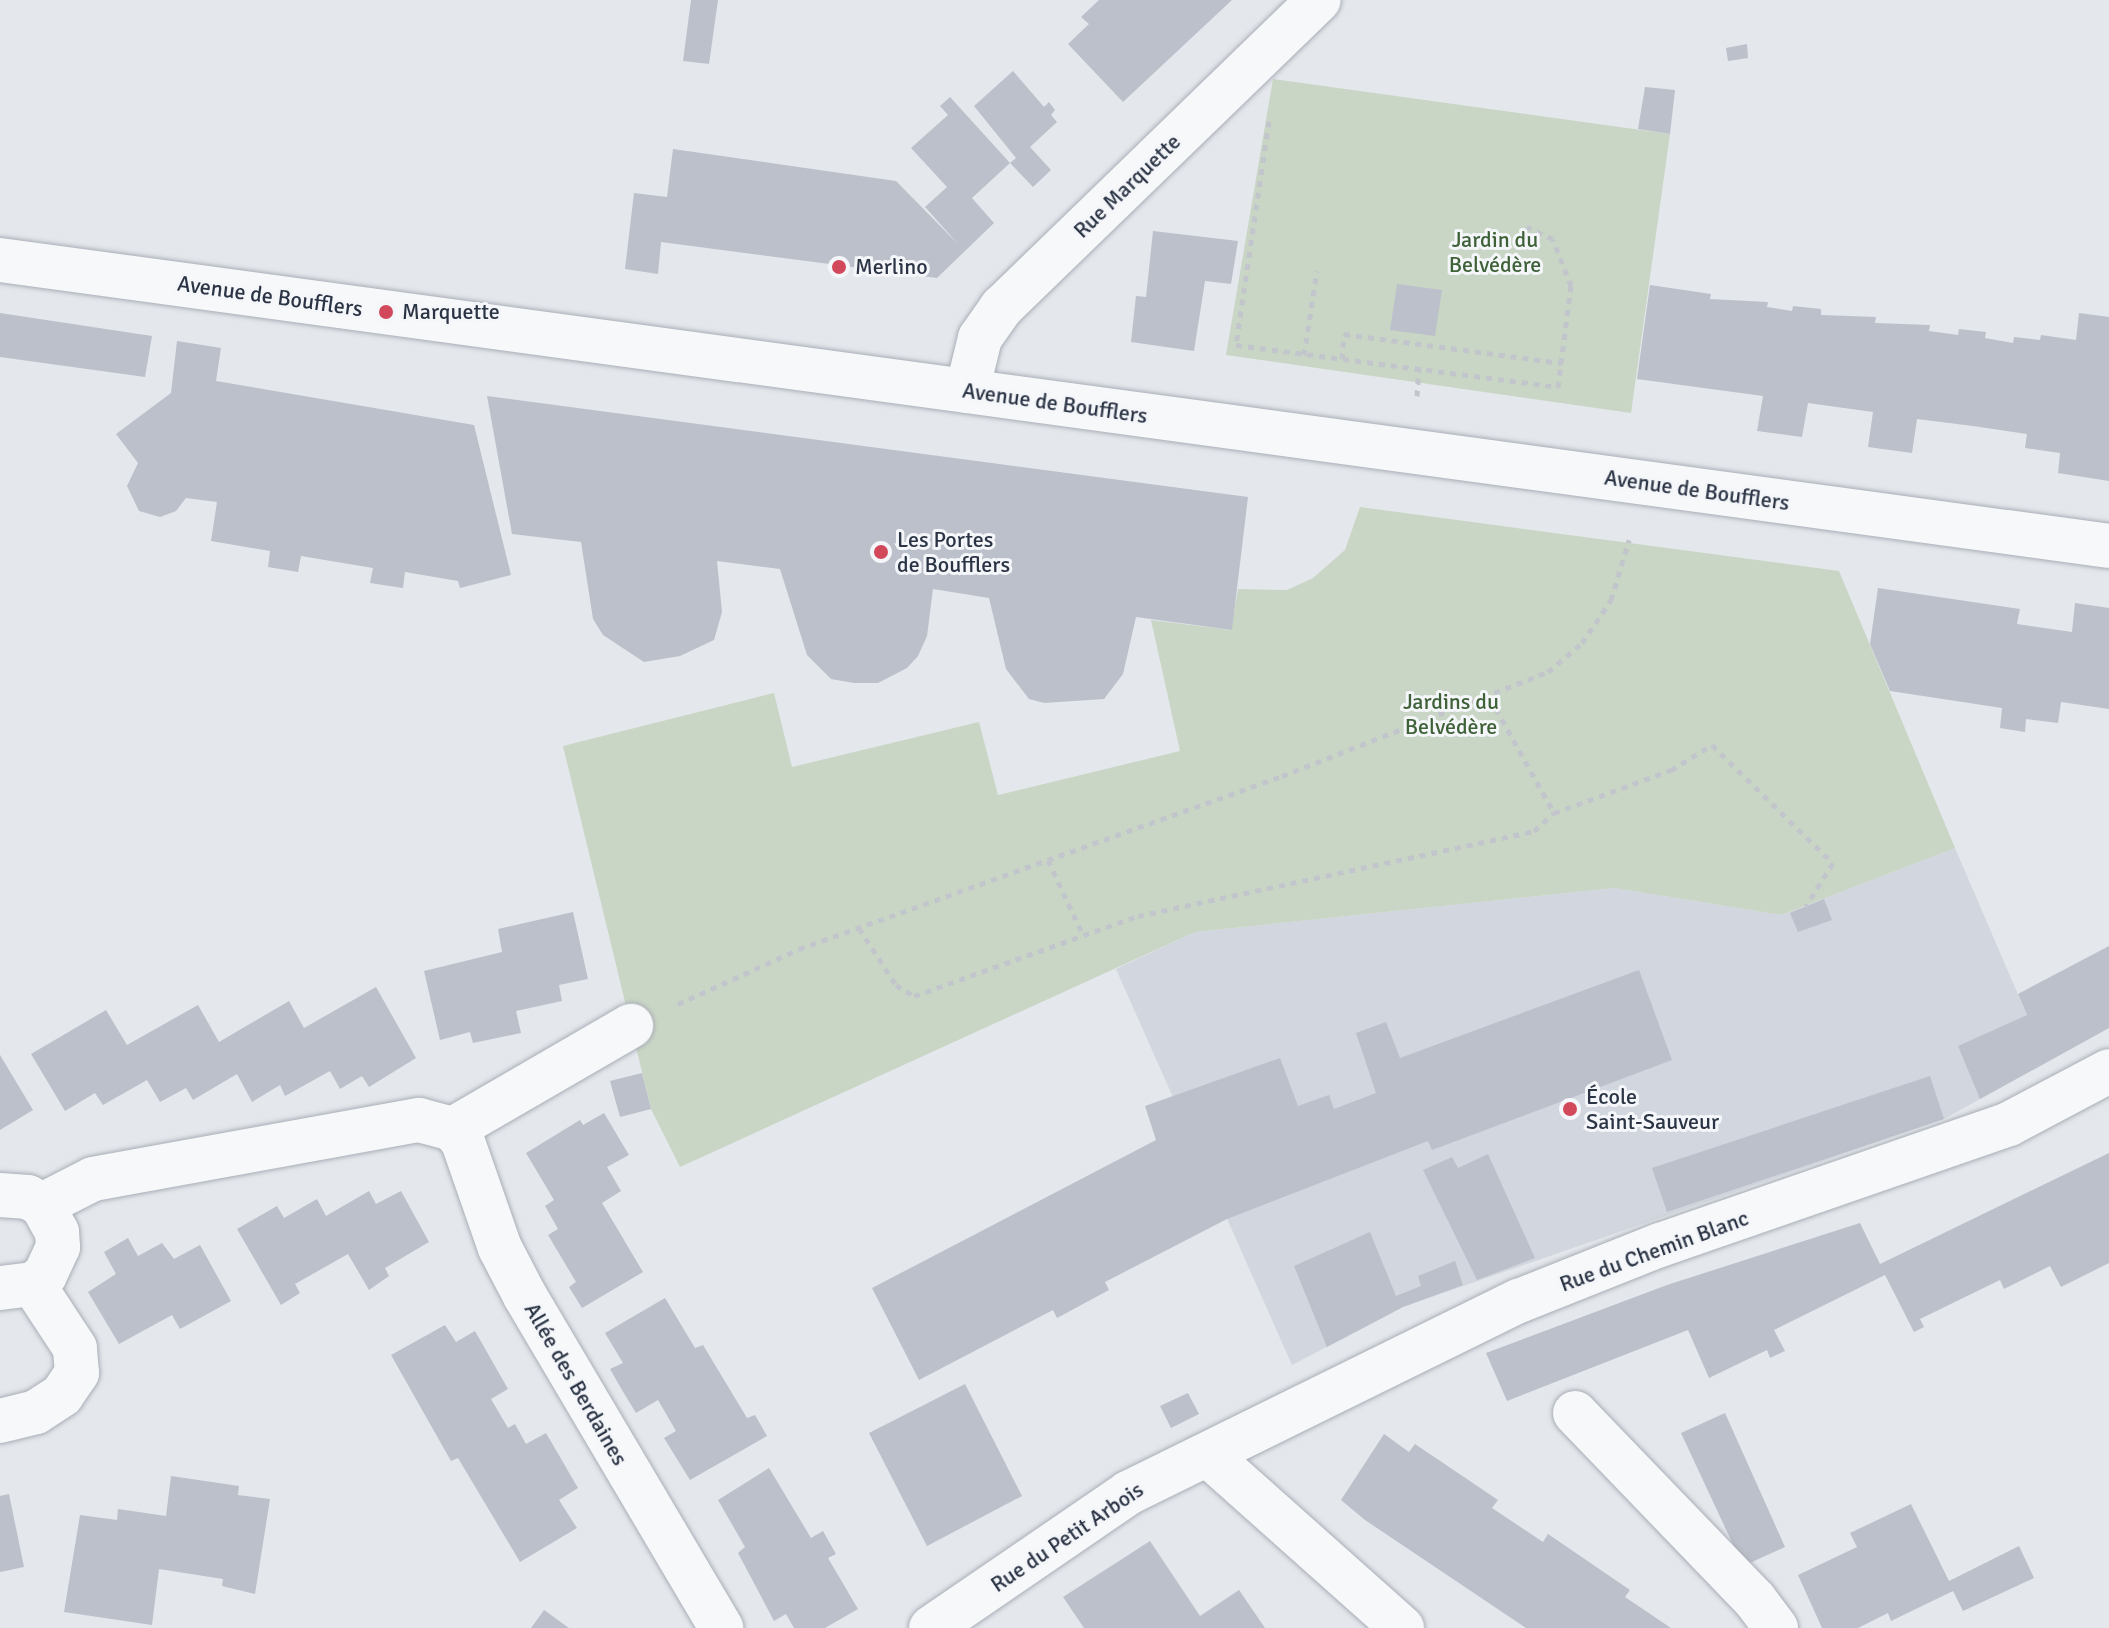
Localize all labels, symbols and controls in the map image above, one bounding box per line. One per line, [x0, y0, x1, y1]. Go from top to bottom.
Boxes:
street label: Rue Marquette [1068, 128, 1186, 244]
park label: Jardin du Belvédère [1449, 226, 1541, 278]
place label: Merlino [855, 254, 928, 280]
marker: Merlino [830, 258, 848, 276]
street label: Avenue de Boufflers [176, 270, 364, 322]
place label: Marquette [402, 299, 500, 325]
marker: Marquette [377, 303, 395, 321]
street label: Avenue de Boufflers [961, 377, 1149, 429]
street label: Avenue de Boufflers [1603, 464, 1791, 516]
place label: Les Portes de Boufflers [897, 526, 1010, 578]
marker: Les Portes de Boufflers [872, 543, 890, 561]
park label: Jardins du Belvédère [1403, 688, 1499, 740]
place label: École Saint-Sauveur [1586, 1083, 1719, 1134]
marker: École Saint-Sauveur [1561, 1100, 1579, 1118]
street label: Rue du Chemin Blanc [1556, 1205, 1752, 1297]
street label: Allée des Berdaines [519, 1298, 633, 1470]
street label: Rue du Petit Arbois [986, 1476, 1148, 1598]

